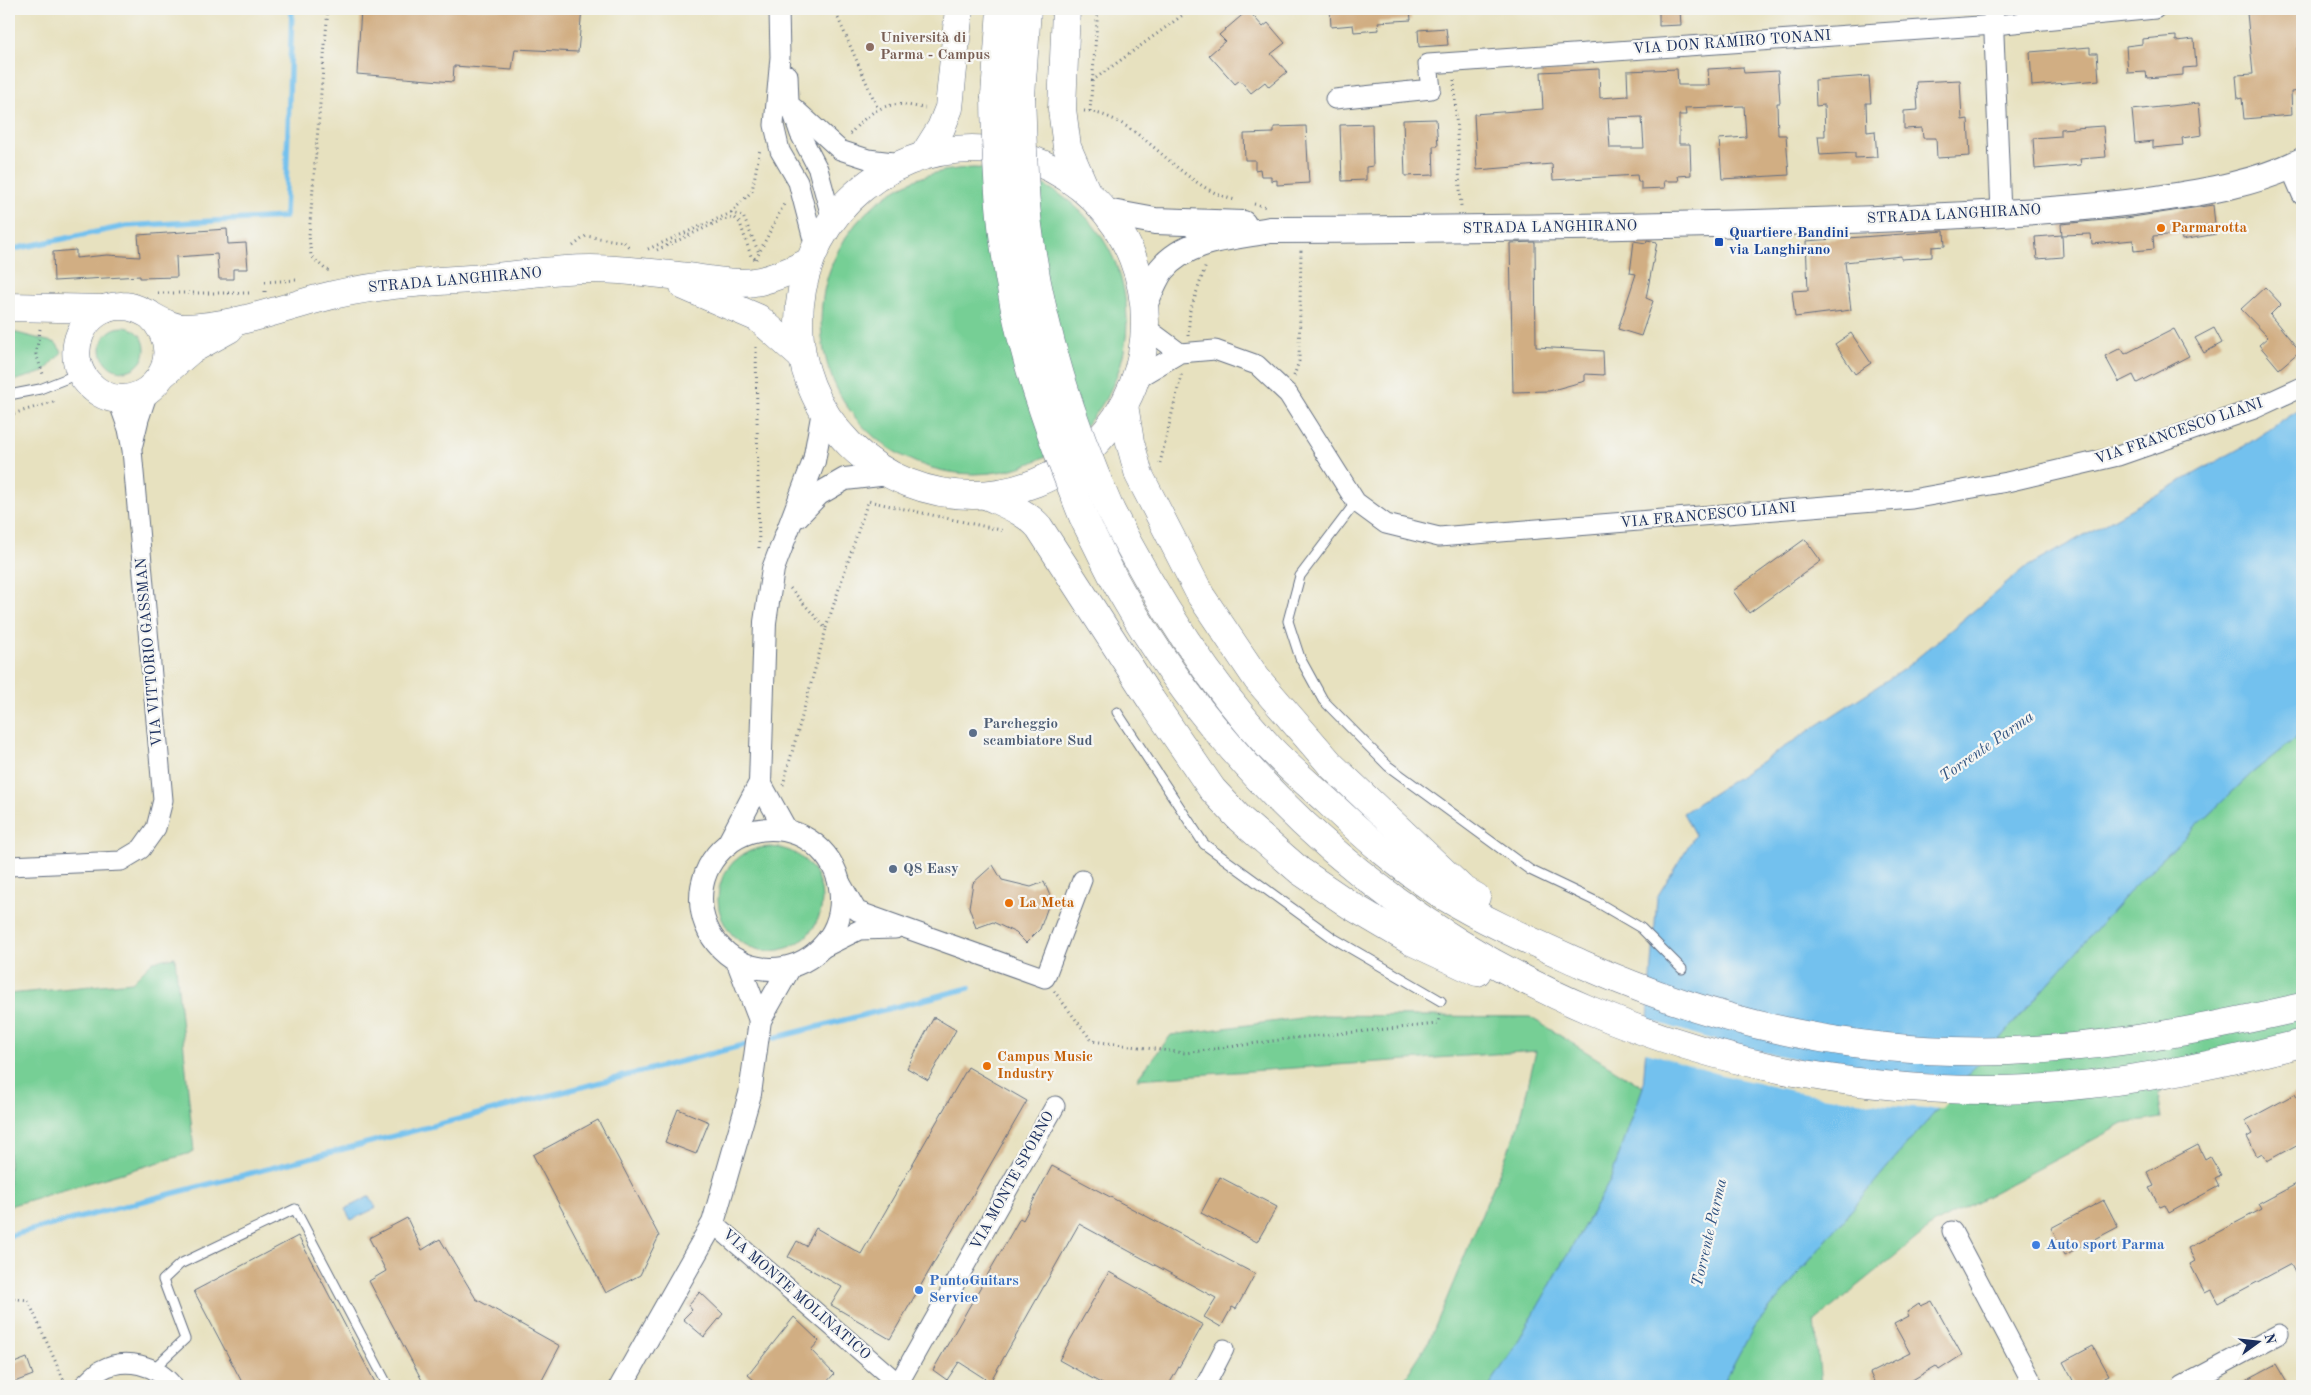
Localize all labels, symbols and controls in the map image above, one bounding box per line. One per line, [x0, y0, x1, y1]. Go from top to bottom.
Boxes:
street label: VIA DON RAMIRO TONANI [1633, 29, 1832, 57]
place label: Università di Parma - Campus [880, 31, 990, 63]
marker: Università di Parma - Campus [864, 41, 876, 53]
street label: STRADA LANGHIRANO [1867, 203, 2041, 227]
street label: STRADA LANGHIRANO [1463, 219, 1637, 237]
place label: Parmarotta [2171, 221, 2248, 236]
marker: Parmarotta [2155, 222, 2167, 234]
place label: Quartiere Bandini via Langhirano [1729, 226, 1849, 258]
marker: Quartiere Bandini via Langhirano [1713, 236, 1725, 248]
street label: STRADA LANGHIRANO [367, 266, 543, 296]
street label: VIA FRANCESCO LIANI [2093, 396, 2265, 468]
street label: VIA FRANCESCO LIANI [1619, 501, 1797, 531]
street label: VIA VITTORIO GASSMAN [134, 556, 166, 747]
water label: Torrente Parma [1937, 708, 2037, 785]
place label: Parcheggio scambiatore Sud [983, 717, 1093, 749]
marker: Parcheggio scambiatore Sud [967, 727, 979, 739]
place label: Q8 Easy [903, 862, 959, 877]
marker: Q8 Easy [887, 863, 899, 875]
place label: La Meta [1019, 896, 1075, 911]
marker: La Meta [1003, 897, 1015, 909]
place label: Campus Music Industry [997, 1050, 1093, 1082]
marker: Campus Music Industry [981, 1060, 993, 1072]
street label: VIA MONTE SPORNO [969, 1109, 1057, 1253]
water label: Torrente Parma [1690, 1177, 1730, 1289]
street label: VIA MONTE MOLINATICO [719, 1227, 873, 1363]
place label: Auto sport Parma [2046, 1238, 2165, 1253]
marker: Auto sport Parma [2030, 1239, 2042, 1251]
place label: PuntoGuitars Service [929, 1274, 1019, 1306]
marker: PuntoGuitars Service [913, 1284, 925, 1296]
north arrow [2234, 1318, 2284, 1368]
text: N [2261, 1332, 2278, 1346]

